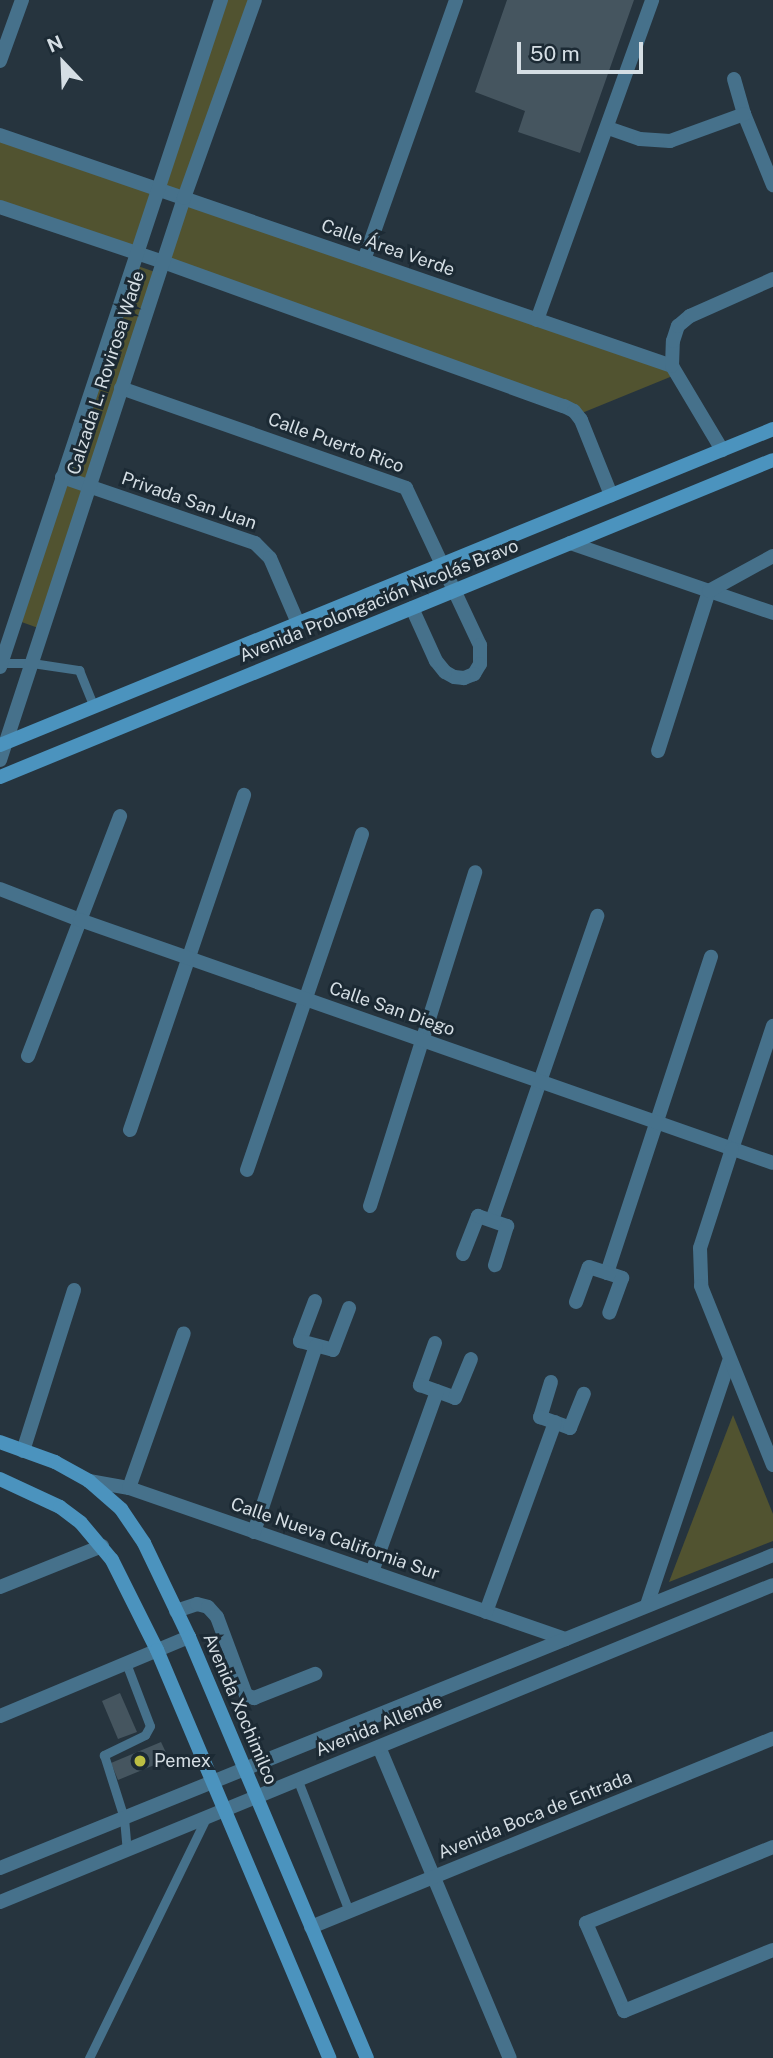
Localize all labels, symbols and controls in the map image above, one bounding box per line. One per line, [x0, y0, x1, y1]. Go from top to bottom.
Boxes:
north arrow [28, 28, 98, 98]
scale bar [521, 28, 647, 72]
text: N [44, 31, 66, 57]
text: 50 m [530, 41, 580, 66]
street label: Calle Área Verde [318, 215, 458, 281]
street label: Calzada L. Rovirosa Wade [63, 268, 149, 478]
street label: Calle Puerto Rico [265, 408, 407, 478]
street label: Privada San Juan [119, 468, 259, 534]
street label: Avenida Prolongación Nicolás Bravo [236, 535, 522, 667]
street label: Calle San Diego [326, 977, 458, 1041]
street label: Calle Nueva California Sur [228, 1493, 442, 1585]
street label: Avenida Xochimilco [198, 1630, 282, 1788]
street label: Avenida Allende [312, 1691, 446, 1761]
place label: Pemex [154, 1750, 211, 1772]
marker: Pemex [132, 1753, 148, 1769]
street label: Avenida Boca de Entrada [435, 1766, 635, 1864]

